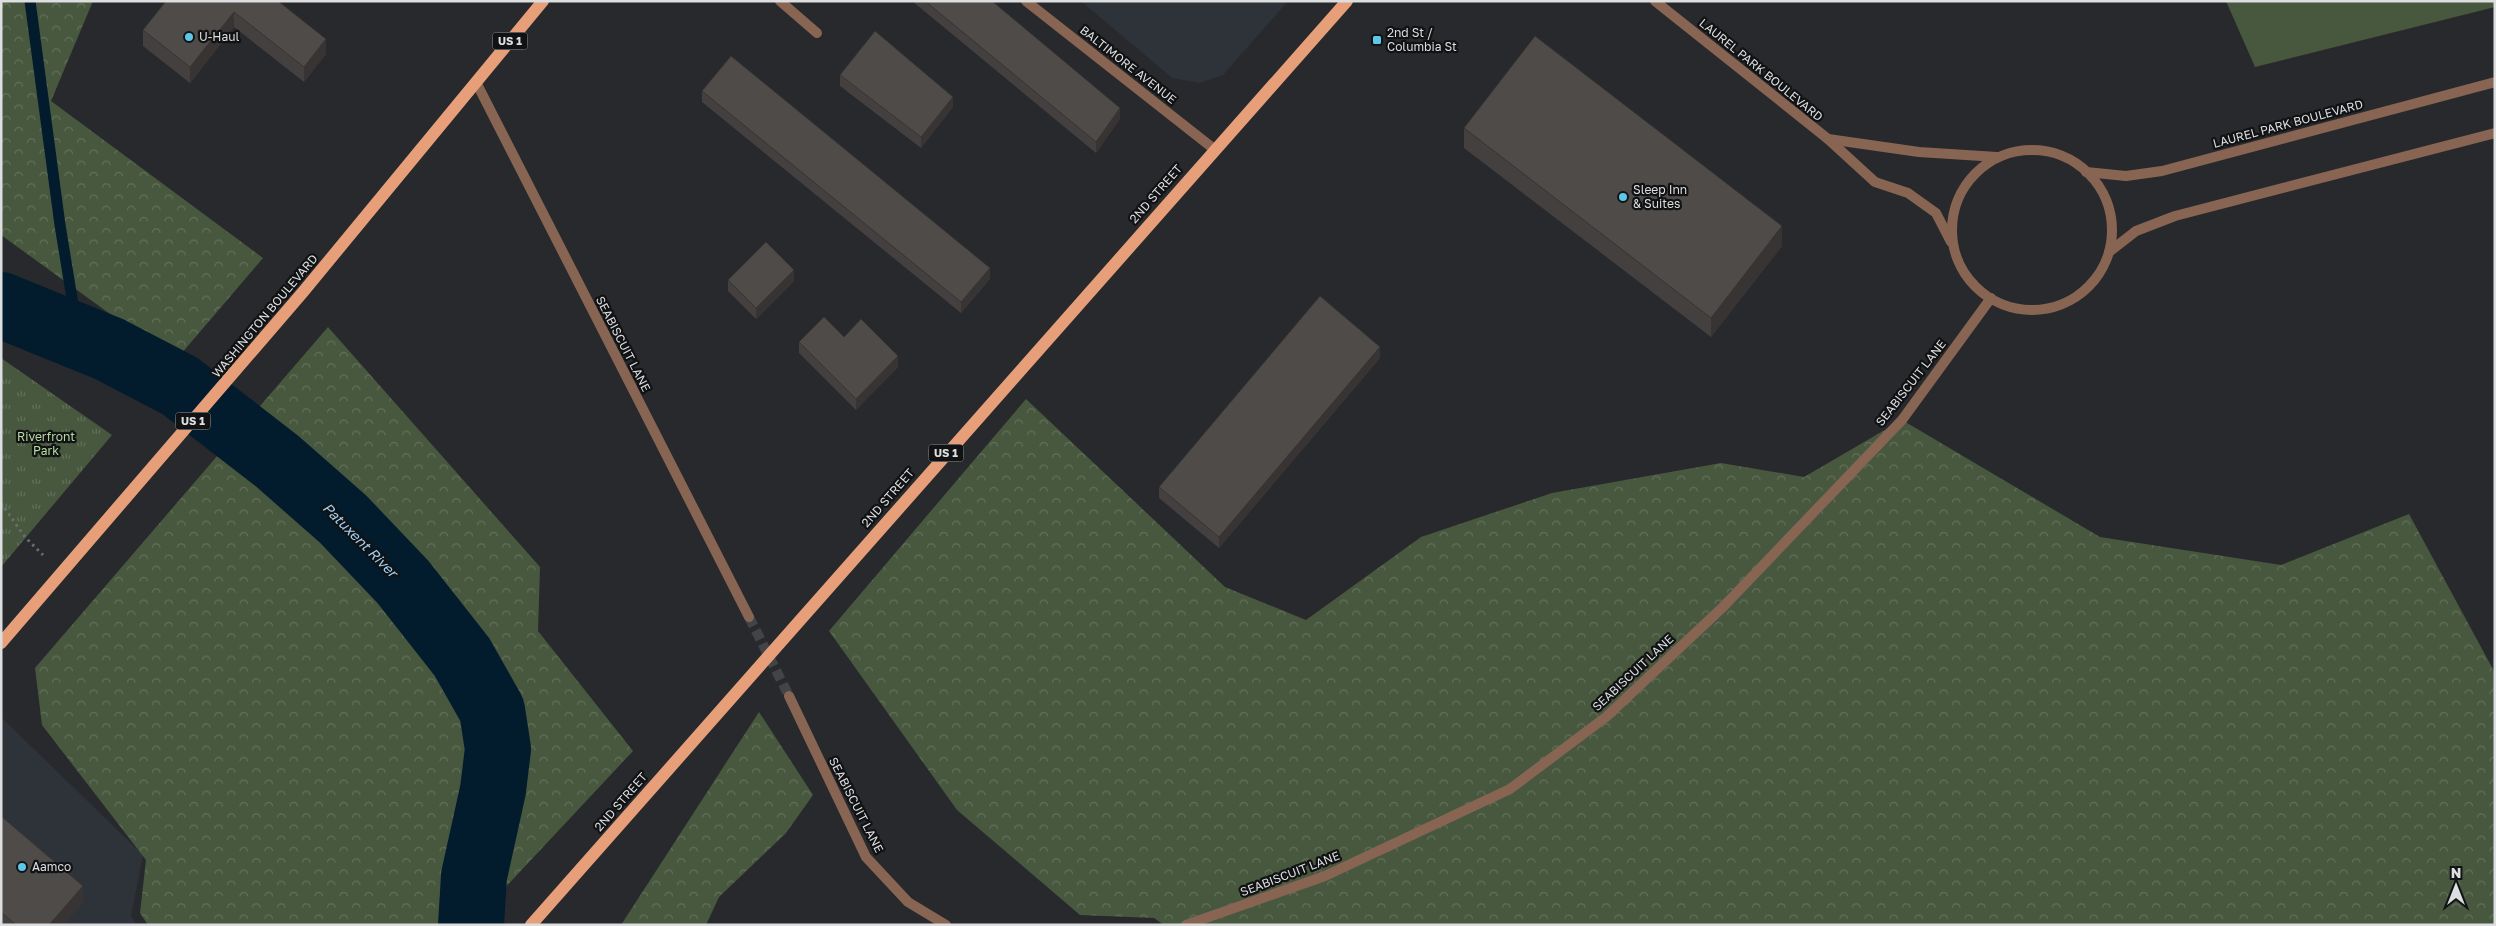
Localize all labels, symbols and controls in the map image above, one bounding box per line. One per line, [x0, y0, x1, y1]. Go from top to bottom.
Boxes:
street label: LAUREL PARK BOULEVARD [1696, 15, 1826, 124]
street label: BALTIMORE AVENUE [1077, 22, 1179, 107]
place label: 2nd St / Columbia St [1387, 25, 1457, 54]
place label: U-Haul [199, 29, 239, 44]
marker: U-Haul [183, 31, 195, 43]
road number: US 1 [492, 32, 528, 49]
marker: 2nd St / Columbia St [1371, 34, 1383, 46]
street label: LAUREL PARK BOULEVARD [2211, 96, 2365, 151]
street label: 2ND STREET [1126, 161, 1186, 226]
place label: Sleep Inn & Suites [1633, 182, 1687, 211]
marker: Sleep Inn & Suites [1617, 191, 1629, 203]
street label: WASHINGTON BOULEVARD [209, 251, 321, 380]
street label: SEABISCUIT LANE [593, 293, 654, 394]
street label: SEABISCUIT LANE [1872, 337, 1949, 429]
road number: US 1 [176, 412, 210, 430]
park label: Riverfront Park [17, 429, 75, 458]
road number: US 1 [928, 444, 964, 462]
street label: 2ND STREET [858, 465, 918, 530]
water label: Patuxent River [320, 499, 403, 582]
street label: SEABISCUIT LANE [1589, 631, 1676, 714]
street label: SEABISCUIT LANE [826, 754, 887, 855]
street label: 2ND STREET [591, 769, 651, 834]
street label: SEABISCUIT LANE [1238, 848, 1342, 899]
place label: Aamco [32, 859, 71, 874]
marker: Aamco [16, 861, 28, 873]
north arrow [2431, 861, 2481, 911]
text: N [2451, 864, 2461, 881]

